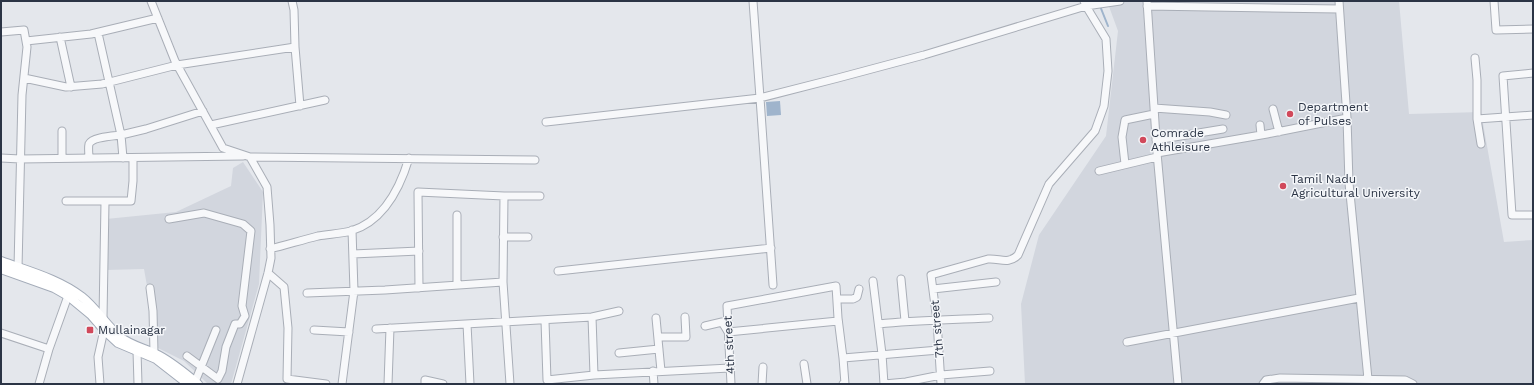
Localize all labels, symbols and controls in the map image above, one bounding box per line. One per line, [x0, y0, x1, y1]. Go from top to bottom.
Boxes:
place label: Department of Pulses [1298, 100, 1368, 128]
marker: Department of Pulses [1285, 109, 1295, 119]
place label: Comrade Athleisure [1151, 126, 1210, 154]
marker: Comrade Athleisure [1138, 135, 1148, 145]
place label: Tamil Nadu Agricultural University [1291, 172, 1421, 200]
marker: Tamil Nadu Agricultural University [1278, 181, 1288, 191]
street label: 7th street [927, 299, 947, 359]
street label: 4th street [720, 315, 738, 375]
place label: Mullainagar [98, 323, 165, 337]
marker: Mullainagar [85, 325, 95, 335]

